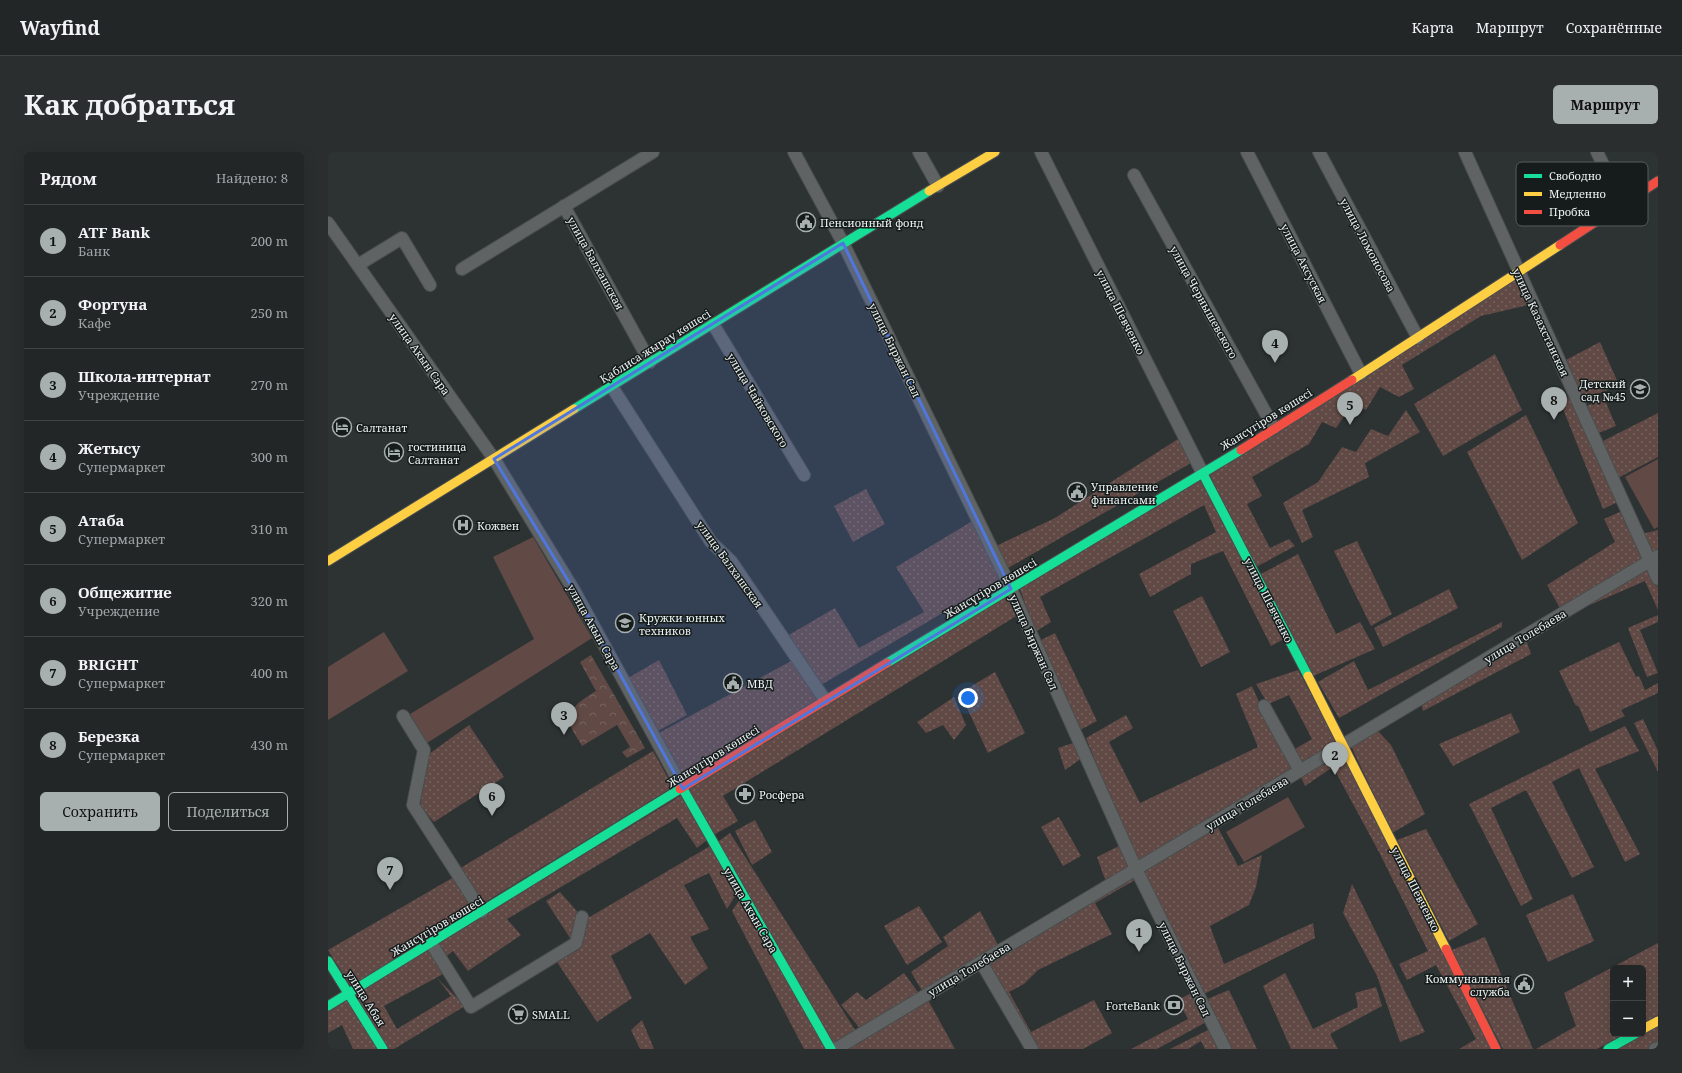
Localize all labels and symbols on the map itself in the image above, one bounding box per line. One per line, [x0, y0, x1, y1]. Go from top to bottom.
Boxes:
legend [1516, 162, 1648, 226]
text: Свободно [1549, 168, 1601, 183]
text: Медленно [1549, 186, 1606, 201]
street label: улица Ломоносова [1337, 195, 1399, 295]
text: Пробка [1549, 204, 1590, 219]
public building icon: Пенсионный фонд [795, 211, 817, 233]
street label: улица Балхашская [564, 214, 628, 312]
place label: Пенсионный фонд [820, 215, 924, 230]
street label: улица Аксуская [1278, 221, 1330, 305]
street label: улица Чернышевского [1167, 243, 1241, 361]
street label: улица Казахстанская [1509, 265, 1573, 379]
street label: улица Шевченко [1093, 267, 1149, 357]
street label: улица Биржан Сал [866, 300, 924, 400]
street label: Қаблиса жырау көшесі [597, 306, 713, 386]
street label: улица Акын Сара [386, 310, 454, 398]
pin: 4 [1262, 330, 1288, 363]
street label: улица Чайковского [724, 350, 792, 450]
place label: Детский сад №45 [1579, 376, 1626, 404]
school or university icon: Детский сад №45 [1629, 378, 1651, 400]
street label: Жансүгіров көшесі [1216, 384, 1315, 454]
pin: 8 [1541, 387, 1567, 420]
pin: 5 [1337, 392, 1363, 425]
hotel icon: Салтанат [331, 416, 353, 438]
place label: Салтанат [356, 420, 407, 435]
place label: гостиница Салтанат [408, 439, 467, 467]
hotel icon: гостиница Салтанат [383, 441, 405, 463]
place label: Управление финансами [1091, 479, 1158, 507]
public building icon: Управление финансами [1066, 481, 1088, 503]
hospital icon: Кожвен [452, 514, 474, 536]
street label: улица Балхашская [693, 517, 767, 611]
place label: Кожвен [477, 518, 519, 533]
street label: Жансүгіров көшесі [940, 554, 1039, 622]
street label: улица Шевченко [1241, 555, 1297, 645]
street label: улица Акын Сара [564, 581, 624, 673]
street label: улица Биржан Сал [1006, 592, 1062, 692]
street label: улица Толебаева [1481, 605, 1569, 667]
place label: Кружки юнных техников [639, 610, 725, 638]
school or university icon: Кружки юнных техников [614, 612, 636, 634]
public building icon: МВД [722, 672, 744, 694]
place label: МВД [747, 676, 773, 691]
your location [958, 688, 978, 708]
pin: 3 [551, 702, 577, 735]
street label: Жансүгіров көшесі [663, 721, 762, 791]
pin: 2 [1322, 742, 1348, 775]
street label: улица Толебаева [1203, 772, 1291, 834]
pin: 6 [479, 783, 505, 816]
pharmacy icon: Росфера [734, 783, 756, 805]
place label: Росфера [759, 787, 805, 802]
street label: улица Шевченко [1388, 844, 1444, 934]
pin: 7 [377, 857, 403, 890]
street label: улица Акын Сара [720, 864, 782, 956]
street label: Жансүгіров көшесі [387, 892, 486, 960]
pin: 1 [1126, 919, 1152, 952]
street label: улица Биржан Сал [1156, 919, 1214, 1019]
street label: улица Толебаева [925, 938, 1013, 1000]
street label: улица Абая [343, 967, 389, 1029]
place label: Коммунальная служба [1425, 971, 1510, 999]
public building icon: Коммунальная служба [1513, 973, 1535, 995]
bank icon: ForteBank [1163, 994, 1185, 1016]
place label: ForteBank [1106, 998, 1161, 1013]
supermarket icon: SMALL [507, 1003, 529, 1025]
place label: SMALL [532, 1007, 570, 1022]

